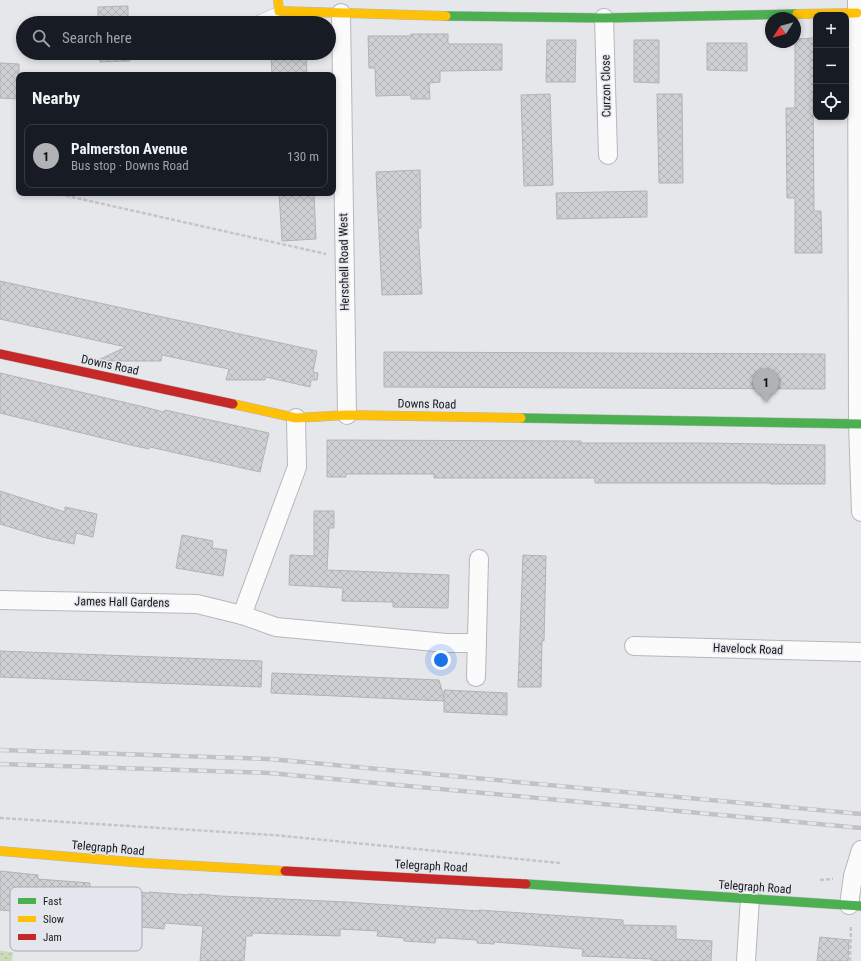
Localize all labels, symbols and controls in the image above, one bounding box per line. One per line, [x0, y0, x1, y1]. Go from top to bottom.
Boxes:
north arrow [765, 12, 801, 48]
map controls [813, 12, 849, 120]
button: + [813, 12, 849, 48]
search box [16, 16, 336, 60]
icon: search [30, 27, 52, 49]
text: Search here [62, 29, 132, 47]
button: − [813, 48, 849, 84]
street label: Curzon Close [598, 54, 614, 117]
button: locate [813, 84, 849, 120]
text: Nearby [32, 88, 80, 108]
text: Palmerston Avenue [71, 140, 187, 158]
text: 1 [43, 149, 49, 164]
text: 130 m [287, 149, 319, 164]
text: Bus stop · Downs Road [71, 158, 189, 173]
street label: Herschell Road West [336, 212, 352, 311]
street label: Downs Road [80, 352, 140, 378]
pin: 1 [753, 369, 779, 402]
street label: Downs Road [397, 396, 457, 412]
street label: James Hall Gardens [74, 594, 170, 610]
street label: Havelock Road [713, 641, 783, 657]
your location [431, 650, 451, 670]
street label: Telegraph Road [71, 838, 145, 858]
street label: Telegraph Road [394, 857, 468, 875]
street label: Telegraph Road [718, 877, 792, 897]
legend [10, 887, 142, 951]
text: Fast [43, 895, 62, 908]
text: Slow [43, 913, 64, 926]
text: Jam [43, 931, 62, 944]

